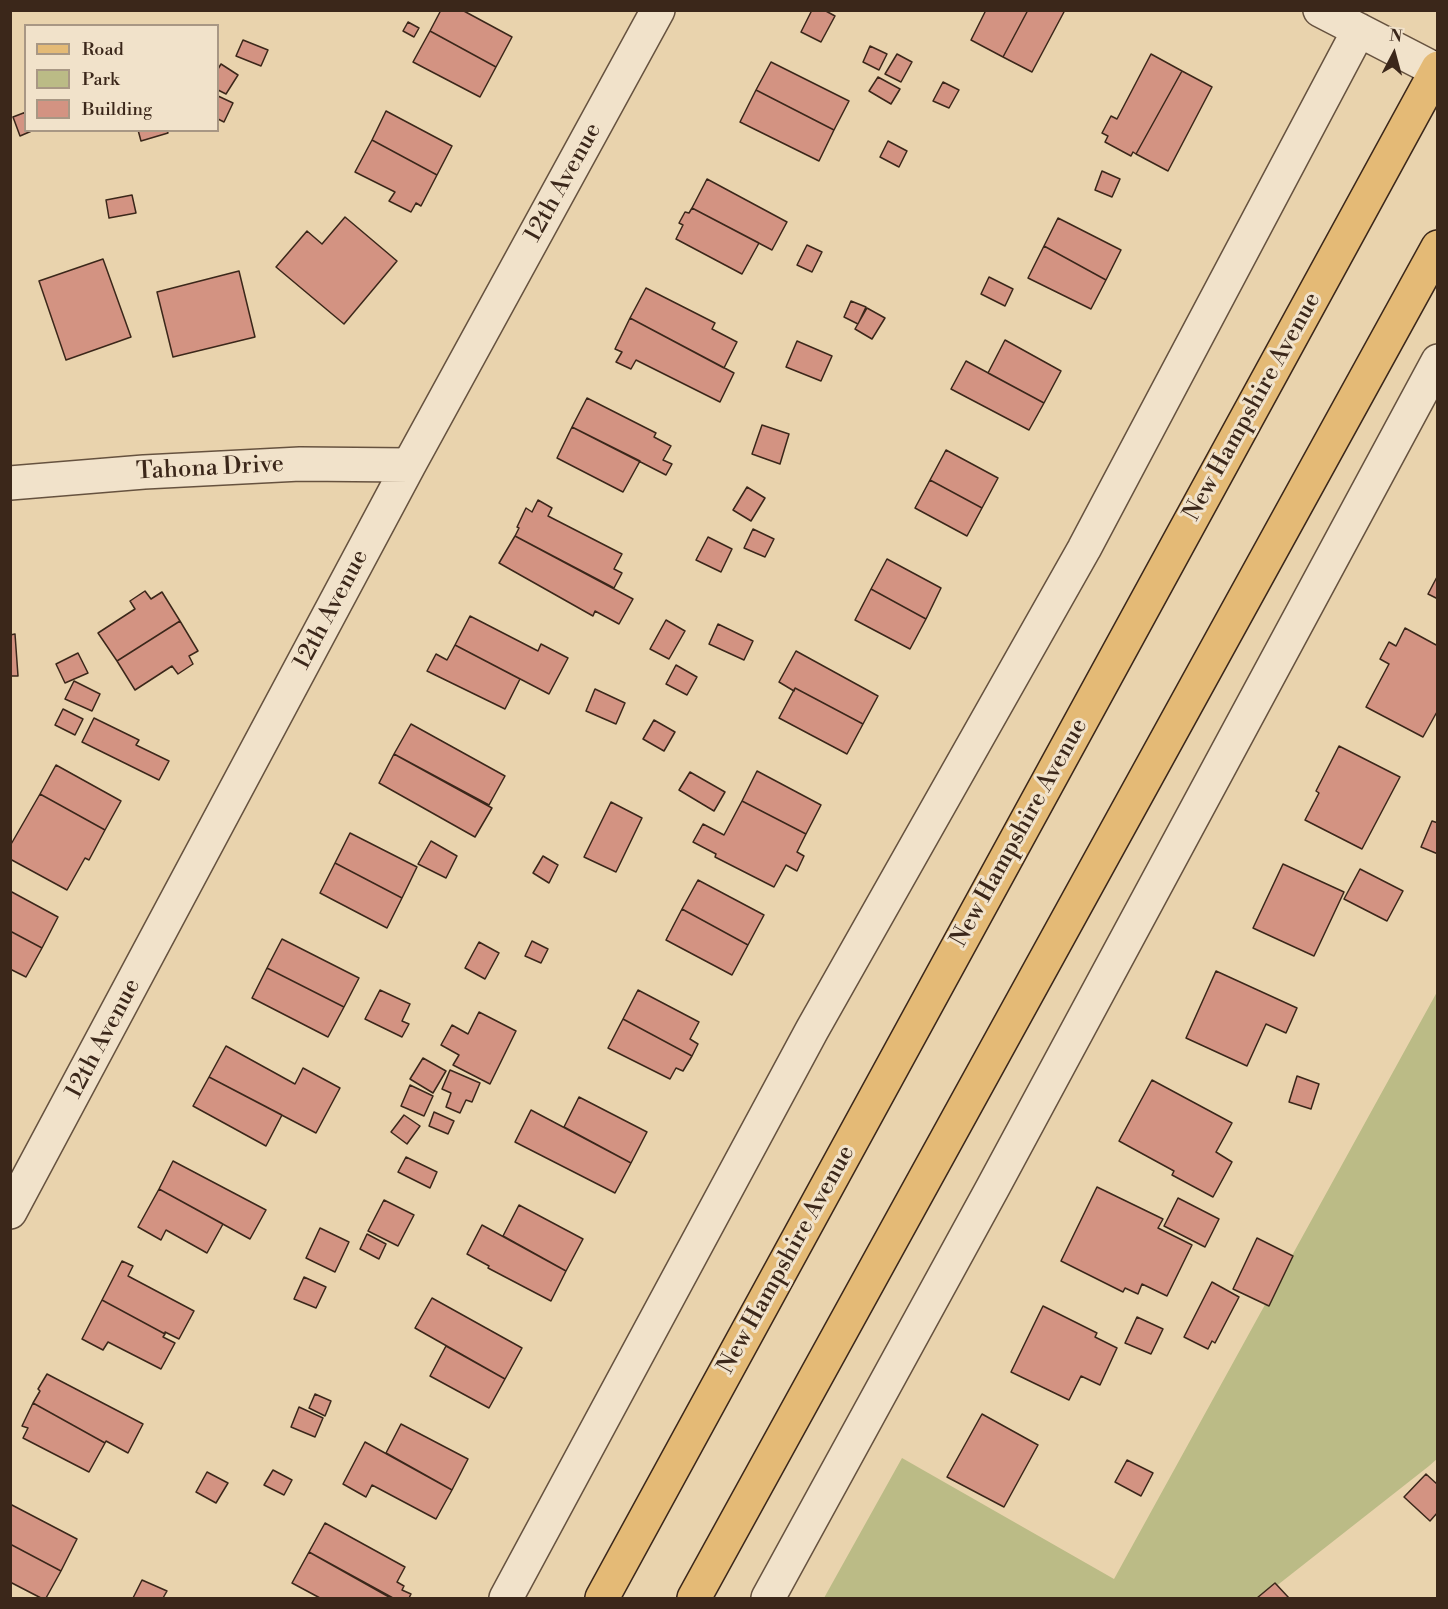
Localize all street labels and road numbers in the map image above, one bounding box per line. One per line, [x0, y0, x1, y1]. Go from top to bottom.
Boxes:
street label: 12th Avenue [519, 118, 609, 248]
street label: New Hampshire Avenue [1178, 288, 1328, 526]
street label: Tahona Drive [135, 451, 285, 487]
street label: 12th Avenue [288, 545, 376, 675]
street label: New Hampshire Avenue [945, 714, 1095, 952]
street label: 12th Avenue [60, 974, 148, 1104]
street label: New Hampshire Avenue [712, 1141, 862, 1379]

